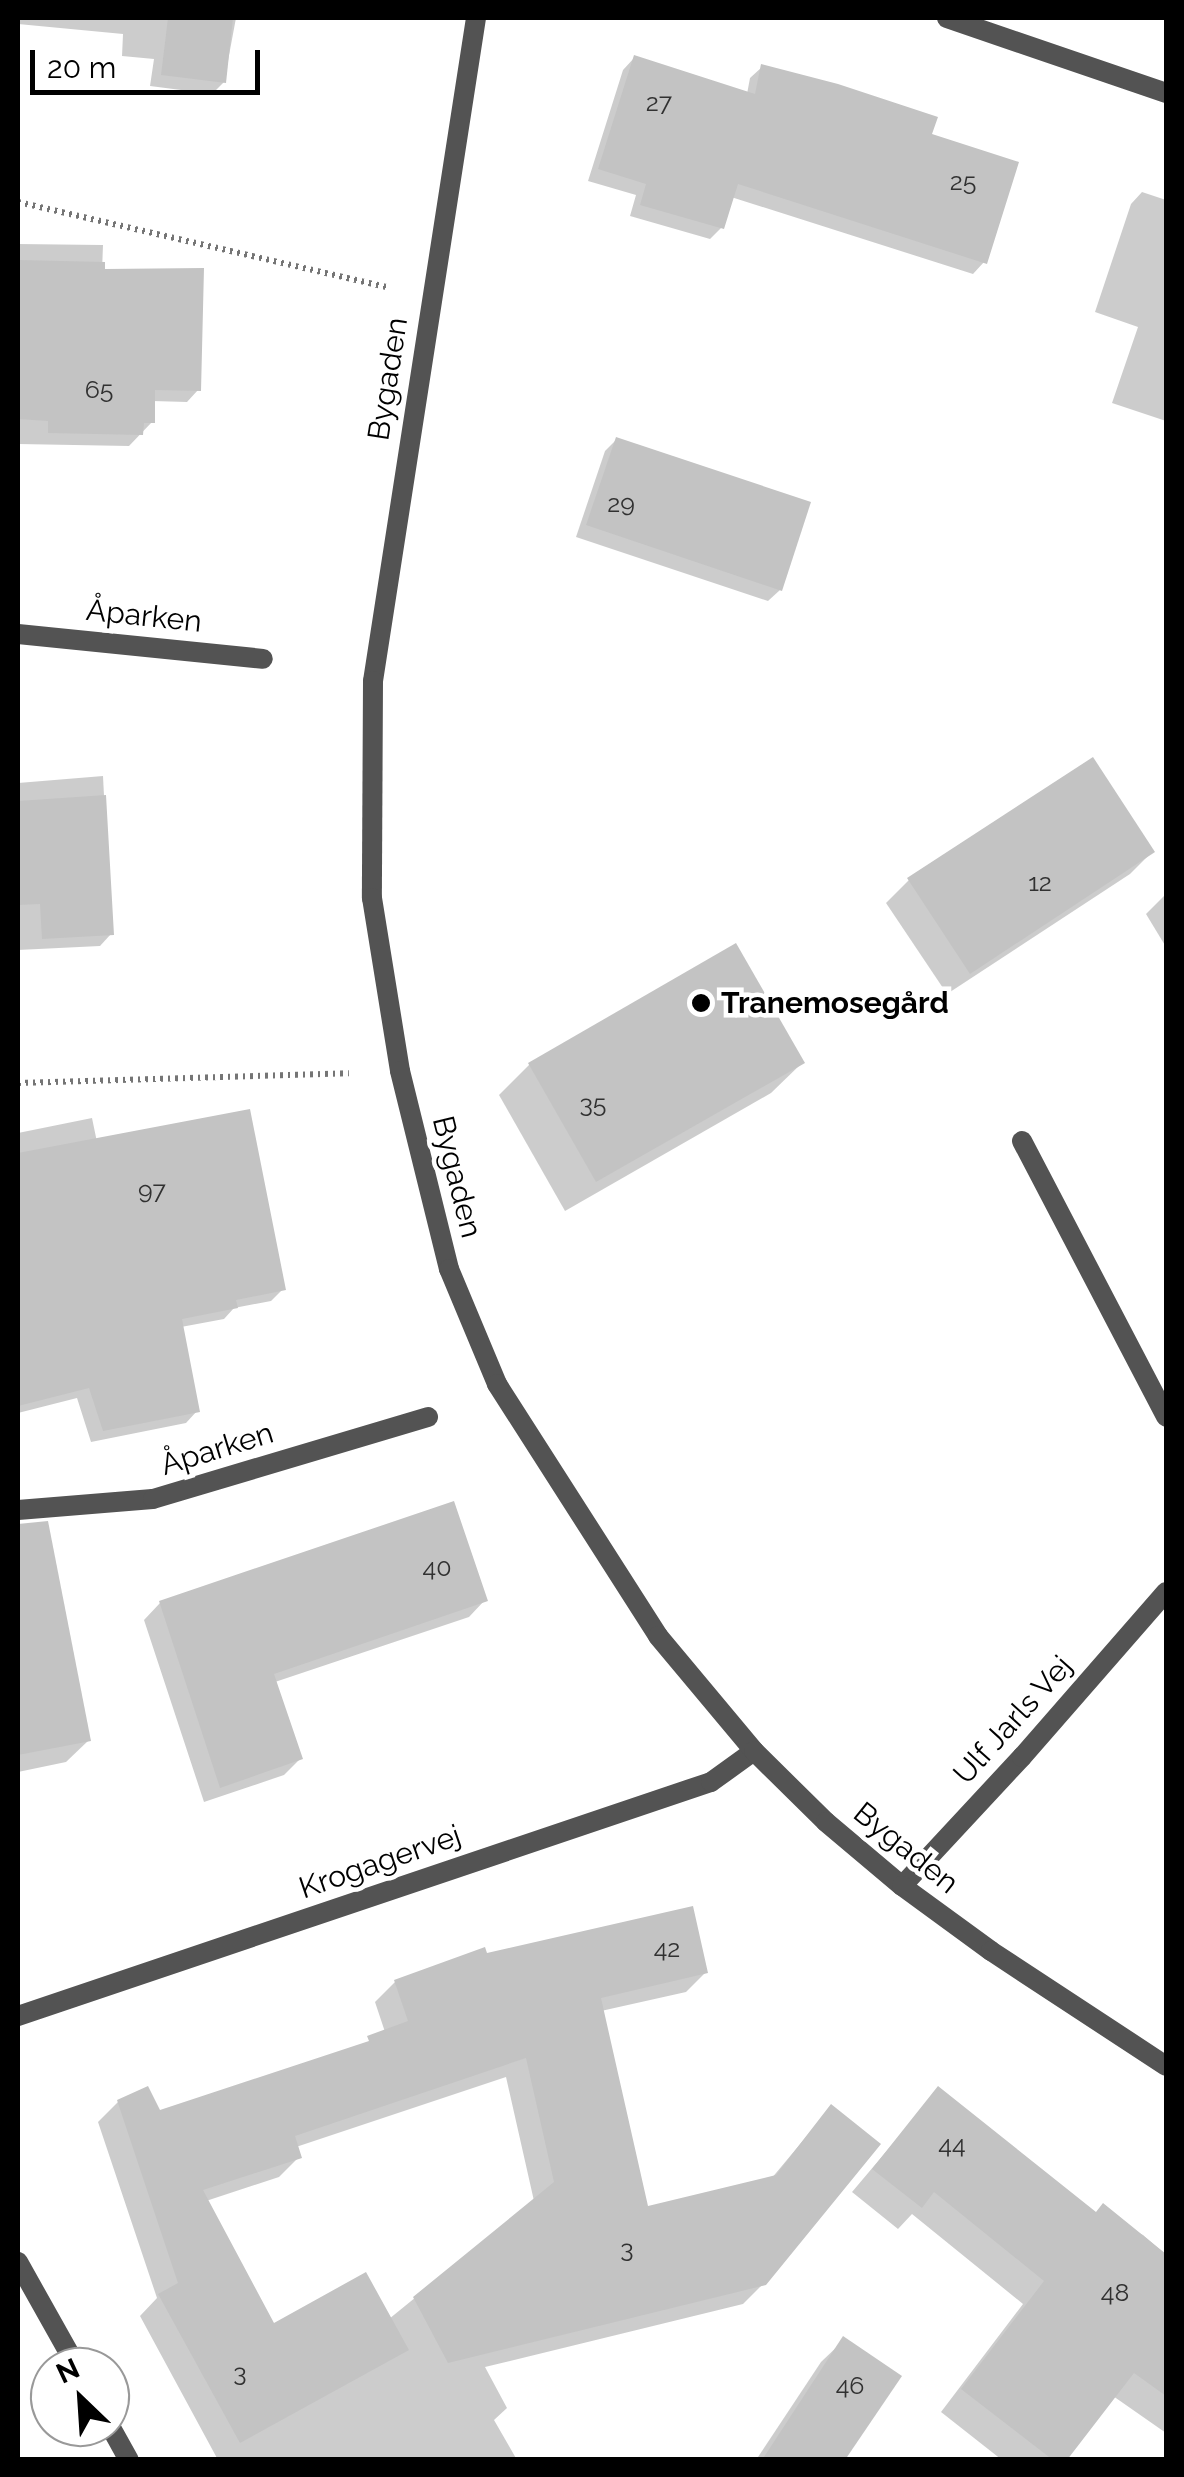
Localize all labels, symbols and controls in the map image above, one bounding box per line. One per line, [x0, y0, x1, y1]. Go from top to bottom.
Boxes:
scale bar [35, 30, 265, 92]
text: 20 m [47, 50, 116, 85]
house number: 27 [646, 87, 672, 117]
house number: 25 [950, 166, 976, 196]
street label: Bygaden [361, 315, 415, 443]
house number: 65 [85, 374, 113, 404]
house number: 29 [607, 488, 635, 518]
street label: Åparken [85, 592, 203, 640]
house number: 12 [1028, 867, 1052, 897]
place label: Tranemosegård [721, 985, 949, 1021]
marker: Tranemosegård [690, 992, 712, 1014]
house number: 35 [580, 1088, 606, 1118]
street label: Bygaden [425, 1112, 489, 1242]
house number: 97 [138, 1175, 166, 1205]
street label: Åparken [156, 1415, 278, 1483]
house number: 40 [423, 1552, 451, 1582]
street label: Ulf Jarls Vej [945, 1648, 1081, 1792]
street label: Bygaden [846, 1795, 966, 1901]
street label: Krogagervej [294, 1818, 466, 1906]
house number: 42 [654, 1933, 680, 1963]
house number: 44 [938, 2129, 966, 2159]
house number: 3 [620, 2233, 634, 2263]
house number: 48 [1101, 2277, 1129, 2307]
north arrow [30, 2347, 130, 2447]
text: N [51, 2352, 85, 2391]
house number: 3 [233, 2357, 247, 2387]
house number: 46 [836, 2370, 864, 2400]

